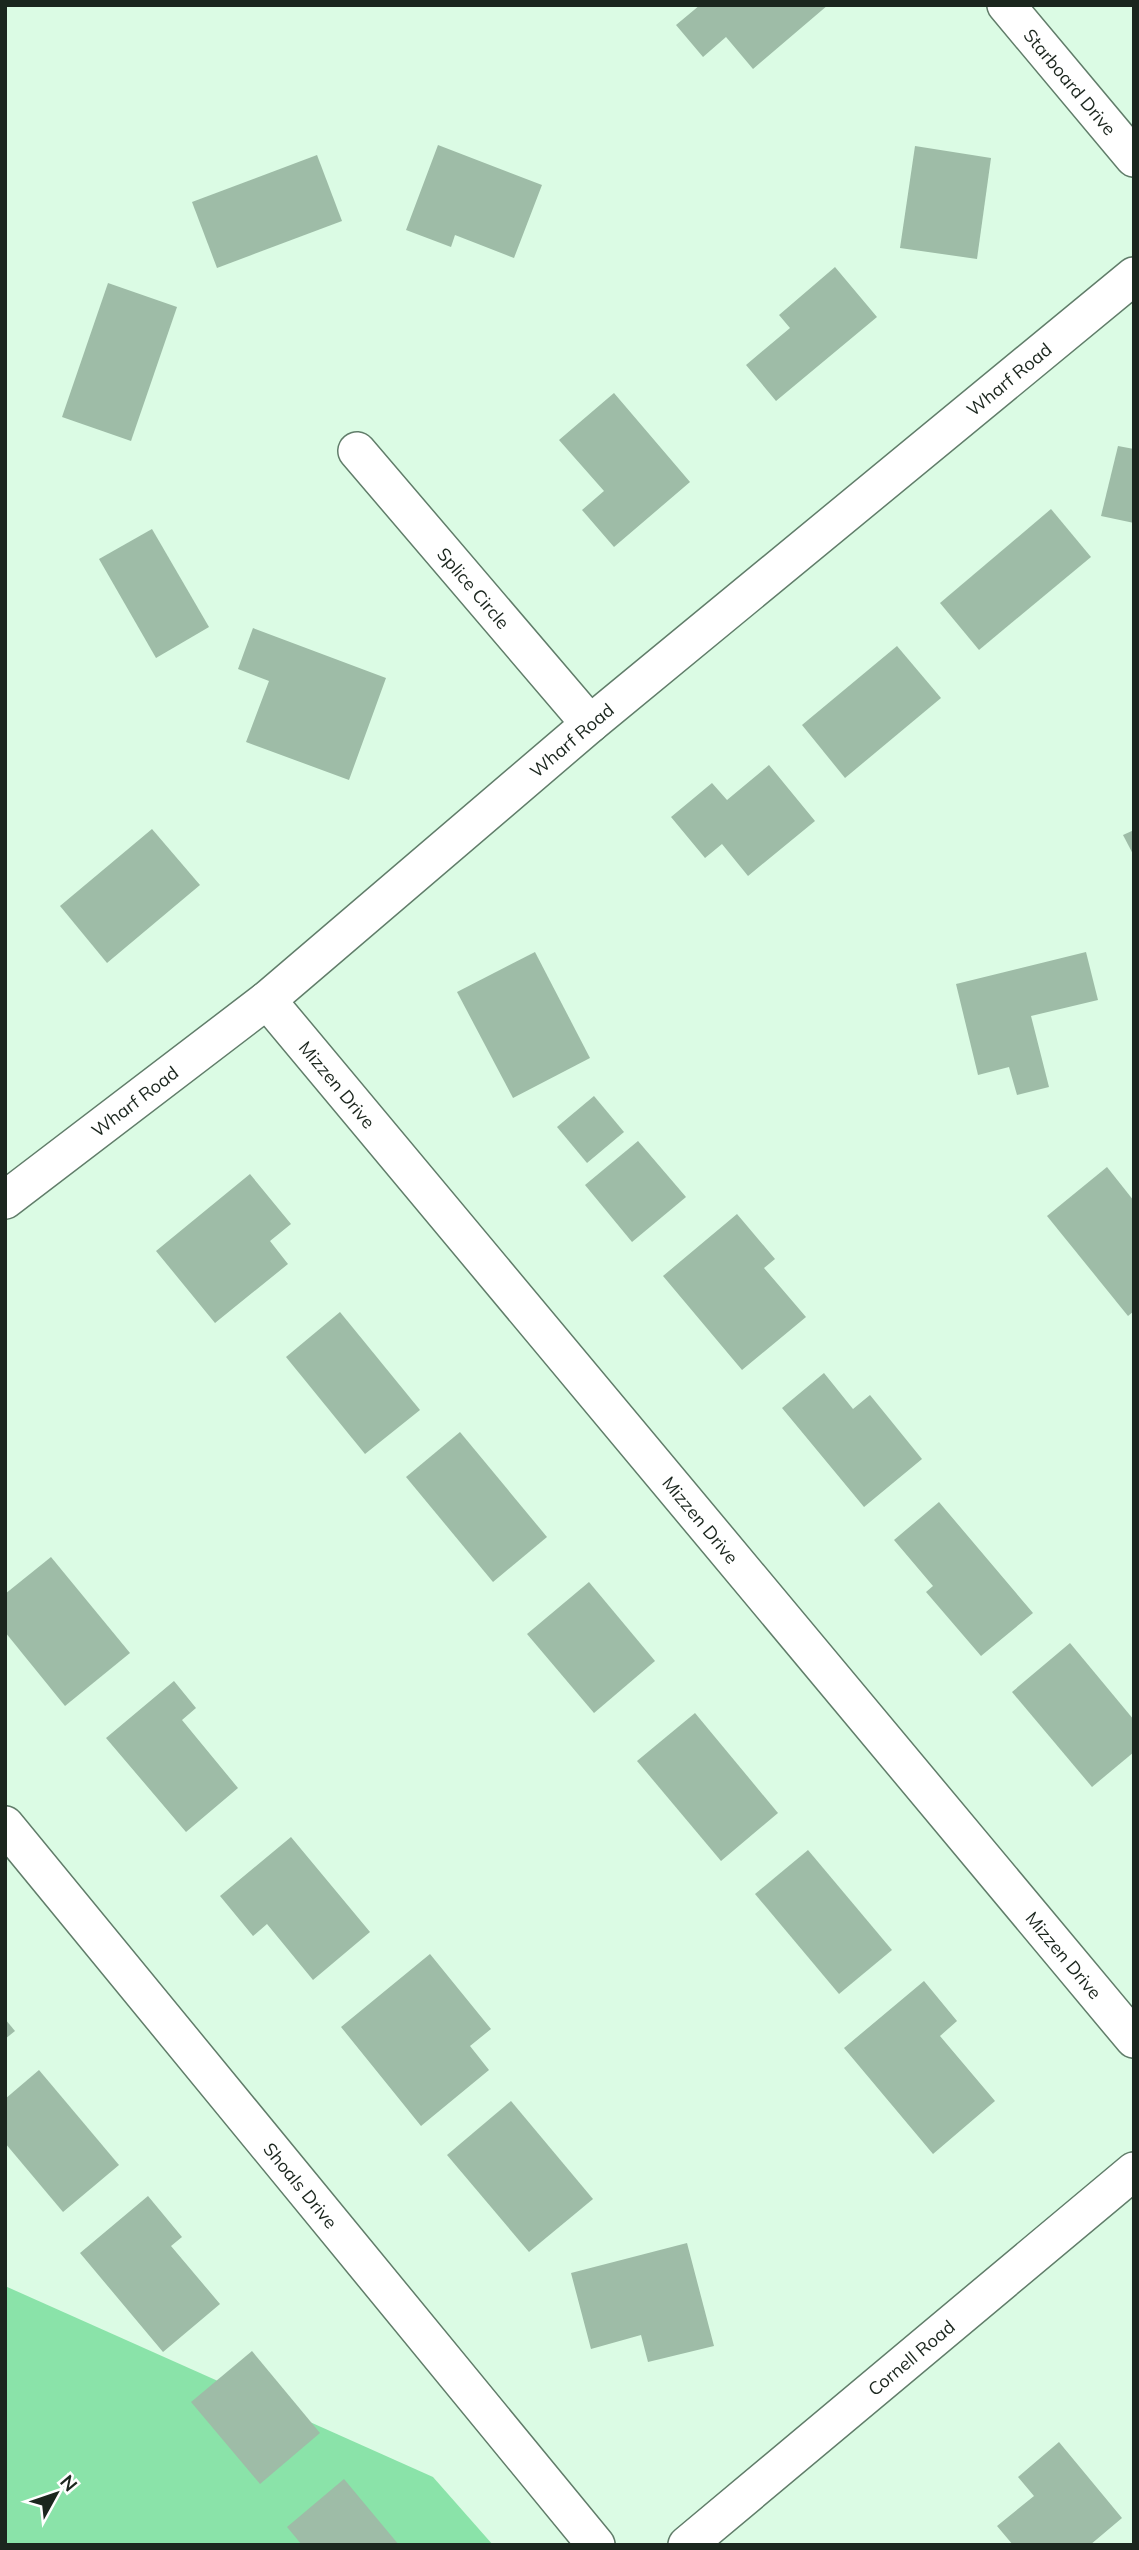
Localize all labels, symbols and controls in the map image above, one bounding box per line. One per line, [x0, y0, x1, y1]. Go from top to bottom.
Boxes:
street label: Starboard Drive [1019, 24, 1121, 140]
street label: Wharf Road [962, 337, 1056, 421]
street label: Splice Circle [433, 542, 515, 633]
street label: Wharf Road [525, 698, 618, 782]
street label: Mizzen Drive [294, 1036, 381, 1133]
street label: Wharf Road [86, 1061, 183, 1142]
street label: Mizzen Drive [658, 1471, 744, 1568]
street label: Mizzen Drive [1021, 1907, 1107, 2004]
street label: Shoals Drive [259, 2138, 343, 2233]
street label: Cornell Road [863, 2315, 959, 2401]
north arrow [21, 2459, 91, 2529]
text: N [55, 2470, 83, 2496]

